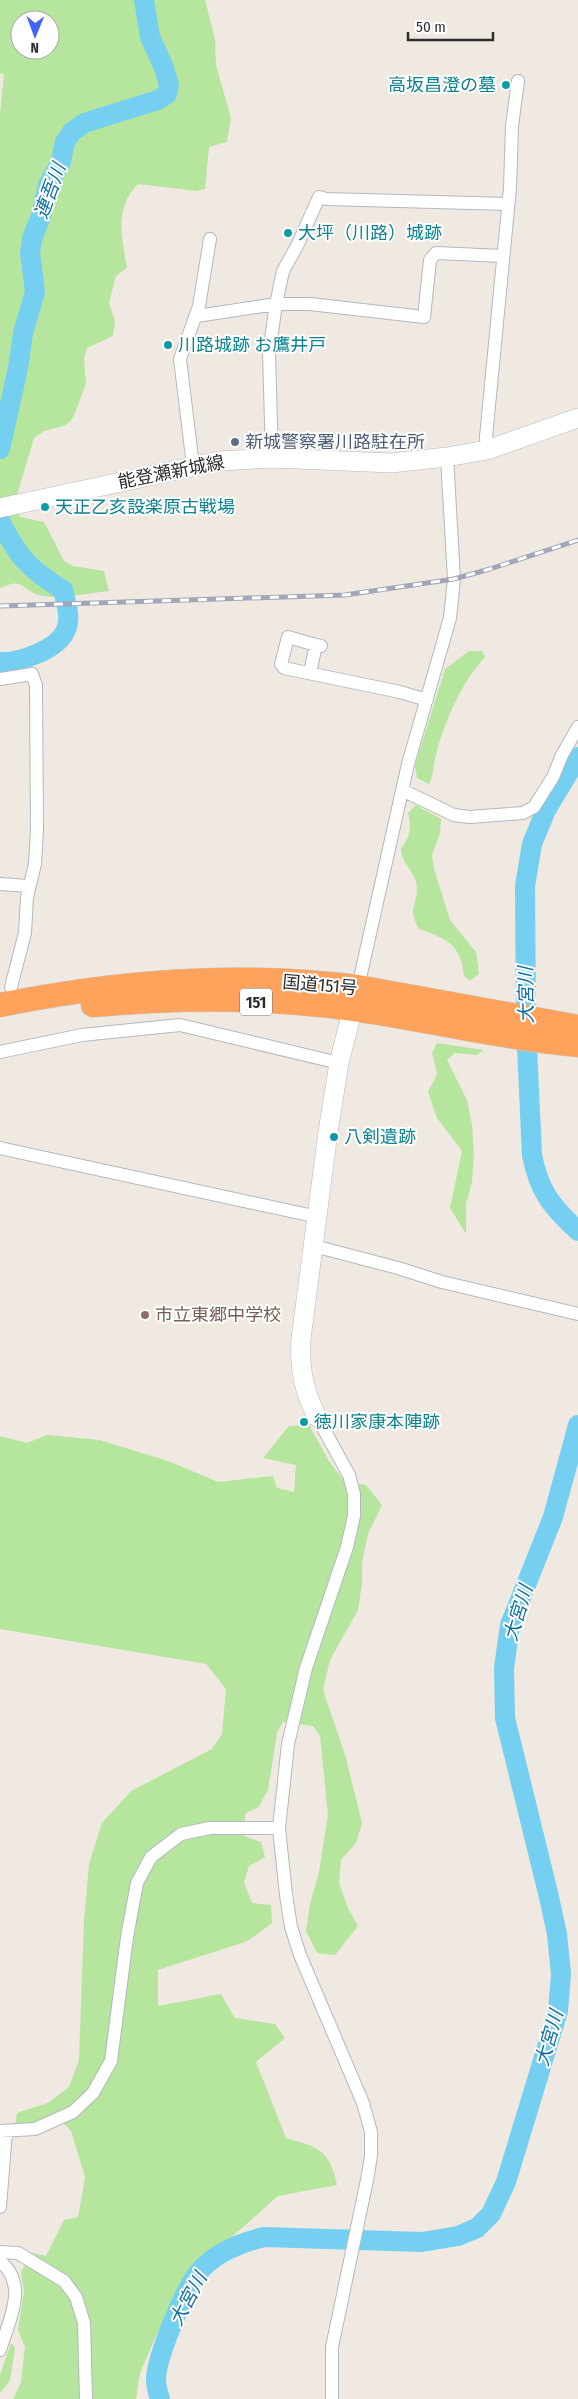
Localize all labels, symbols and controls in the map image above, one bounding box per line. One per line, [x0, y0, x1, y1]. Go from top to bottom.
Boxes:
north arrow [10, 10, 60, 60]
scale bar [408, 10, 493, 42]
text: 50 m [416, 18, 446, 36]
text: N [30, 39, 39, 56]
place label: 高坂昌澄の墓 [388, 74, 496, 96]
marker: 高坂昌澄の墓 [500, 79, 512, 91]
water label: 連吾川 [29, 158, 71, 222]
place label: 大坪（川路）城跡 [298, 222, 442, 244]
marker: 大坪（川路）城跡 [282, 227, 294, 239]
place label: 川路城跡 お鷹井戸 [178, 334, 326, 356]
marker: 川路城跡 お鷹井戸 [162, 339, 174, 351]
place label: 新城警察署川路駐在所 [245, 431, 425, 453]
marker: 新城警察署川路駐在所 [229, 436, 241, 448]
street label: 能登瀬新城線 [116, 451, 226, 493]
place label: 天正乙亥設楽原古戦場 [55, 496, 235, 518]
marker: 天正乙亥設楽原古戦場 [39, 501, 51, 513]
water label: 大宮川 [514, 964, 538, 1024]
street label: 国道151号 [281, 971, 359, 999]
road number: 151 [240, 989, 272, 1016]
place label: 八剣遺跡 [344, 1126, 416, 1148]
marker: 八剣遺跡 [328, 1131, 340, 1143]
place label: 市立東郷中学校 [155, 1304, 281, 1326]
marker: 市立東郷中学校 [139, 1309, 151, 1321]
place label: 徳川家康本陣跡 [314, 1411, 440, 1433]
marker: 徳川家康本陣跡 [298, 1416, 310, 1428]
water label: 大宮川 [499, 1580, 538, 1644]
water label: 大宮川 [530, 2006, 568, 2069]
water label: 大宮川 [164, 2267, 212, 2330]

